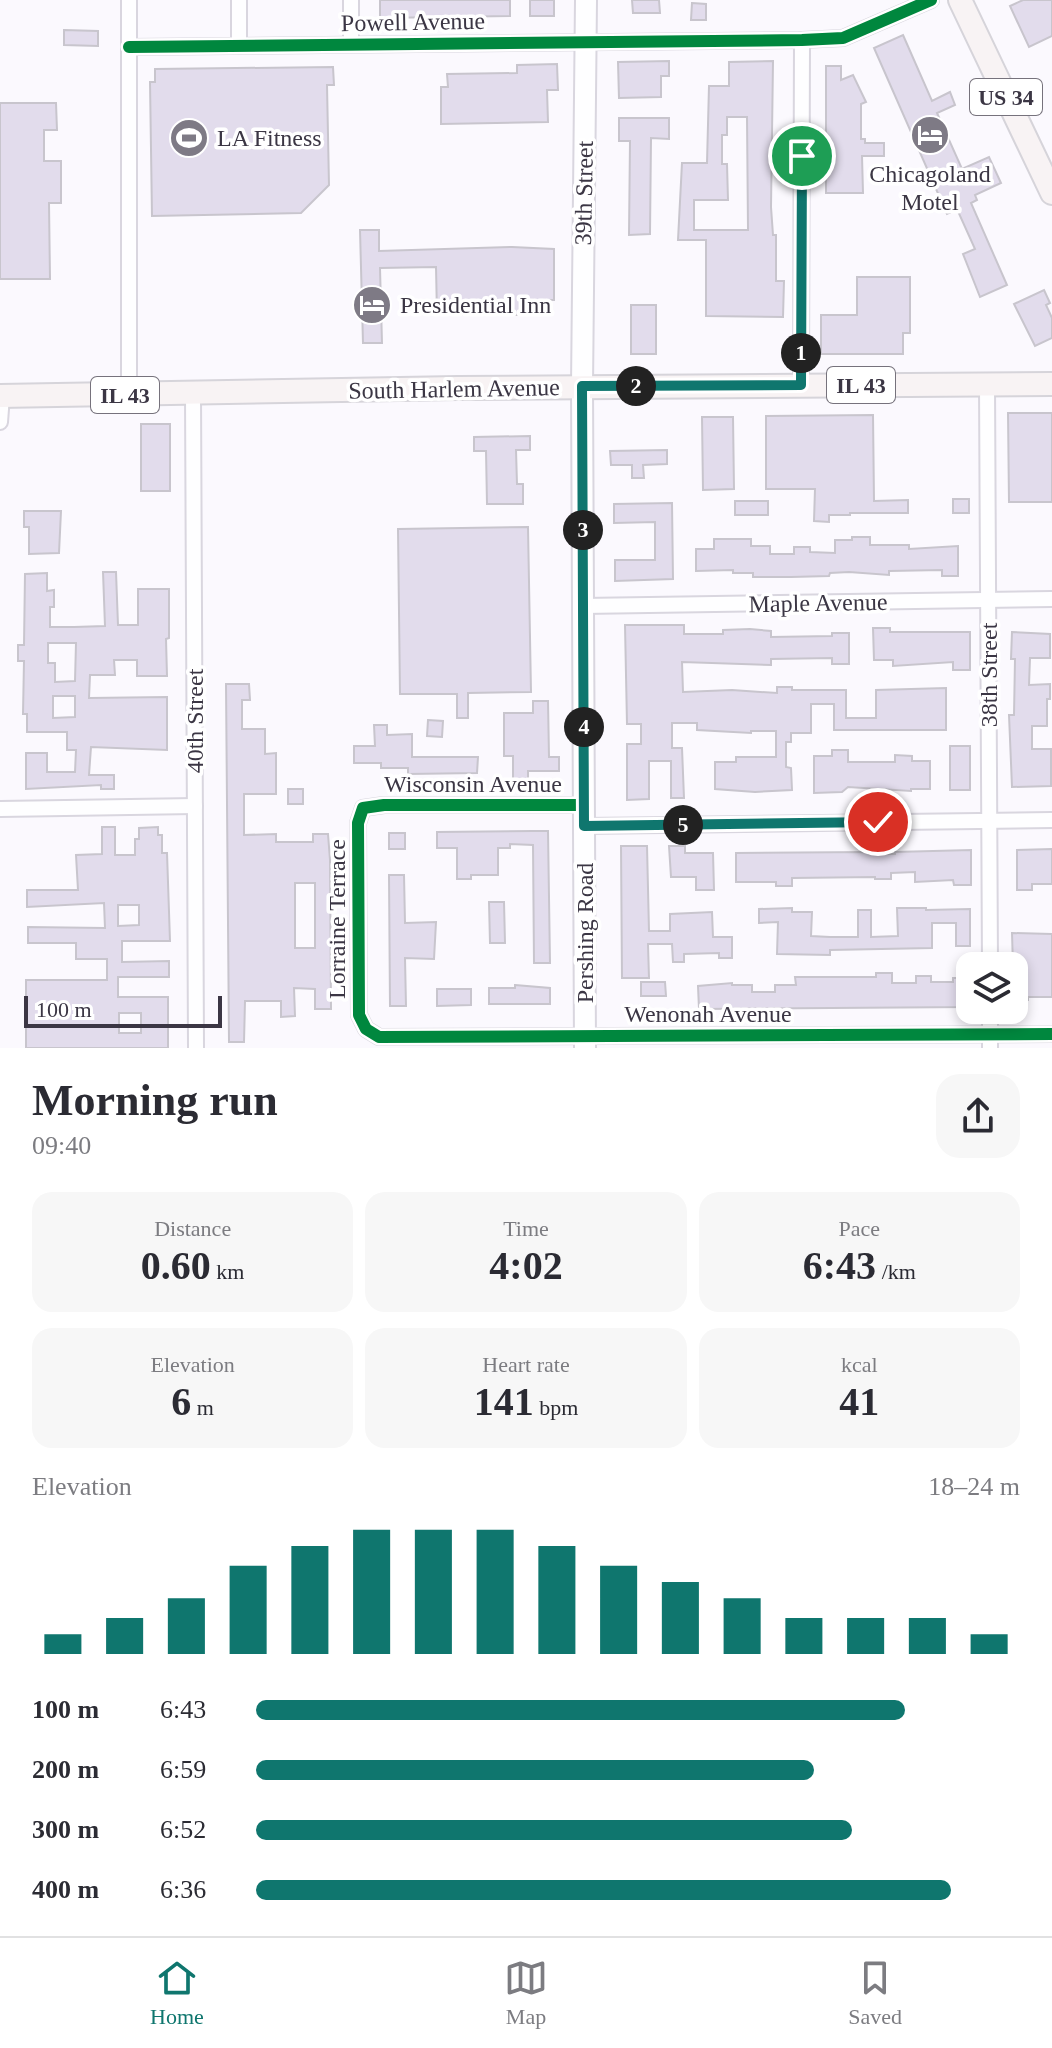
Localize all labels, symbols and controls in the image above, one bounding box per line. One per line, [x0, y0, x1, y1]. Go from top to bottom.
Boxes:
street label: Powell Avenue [341, 8, 485, 36]
road number: US 34 [970, 79, 1042, 115]
hotel icon: Chicagoland Motel [909, 114, 951, 156]
sports icon: LA Fitness [168, 117, 210, 159]
pin [768, 122, 836, 190]
place label: LA Fitness [217, 125, 322, 151]
icon: arrive [780, 134, 824, 178]
street label: 39th Street [570, 140, 598, 246]
place label: Chicagoland Motel [869, 161, 991, 215]
hotel icon: Presidential Inn [351, 284, 393, 326]
place label: Presidential Inn [400, 292, 551, 318]
pin: 1 [781, 333, 821, 373]
text: 1 [796, 340, 807, 365]
pin: 2 [616, 366, 656, 406]
road number: IL 43 [827, 367, 895, 403]
text: 2 [631, 373, 642, 398]
street label: South Harlem Avenue [348, 374, 560, 404]
road number: IL 43 [91, 377, 159, 413]
pin: 3 [563, 510, 603, 550]
text: 3 [578, 517, 589, 542]
street label: Maple Avenue [748, 589, 888, 617]
street label: 38th Street [976, 622, 1002, 727]
street label: 40th Street [182, 668, 208, 773]
pin: 4 [564, 707, 604, 747]
text: 4 [579, 714, 590, 739]
street label: Wisconsin Avenue [384, 771, 562, 797]
pin [844, 788, 912, 856]
icon: check [856, 800, 900, 844]
pin: 5 [663, 805, 703, 845]
text: 5 [678, 812, 689, 837]
street label: Lorraine Terrace [324, 839, 350, 999]
street label: Pershing Road [572, 863, 598, 1003]
map controls [956, 952, 1028, 1024]
button: layers [956, 952, 1028, 1024]
scale bar [24, 992, 222, 1028]
text: 100 m [36, 997, 92, 1022]
street label: Wenonah Avenue [624, 1001, 792, 1027]
button: share [936, 1074, 1020, 1158]
text: Morning run [32, 1076, 278, 1125]
text: 09:40 [32, 1131, 91, 1160]
text: Distance [154, 1216, 231, 1241]
text: Time [503, 1216, 549, 1241]
text: Pace [839, 1216, 880, 1241]
text: 0.60 [141, 1243, 211, 1288]
text: 4:02 [489, 1243, 563, 1288]
text: 6:43 [803, 1243, 876, 1288]
text: km [211, 1259, 244, 1284]
text: /km [876, 1259, 916, 1284]
text: Elevation [151, 1352, 235, 1377]
text: Heart rate [482, 1352, 570, 1377]
text: kcal [841, 1352, 878, 1377]
text: 6 [171, 1379, 191, 1424]
text: 141 [474, 1379, 534, 1424]
text: 41 [839, 1379, 879, 1424]
text: m [191, 1395, 214, 1420]
text: bpm [534, 1395, 578, 1420]
text: Elevation [32, 1472, 132, 1501]
text: 18–24 m [928, 1472, 1020, 1501]
text: 100 m [32, 1695, 99, 1724]
text: 6:43 [160, 1695, 206, 1724]
text: 200 m [32, 1755, 99, 1784]
text: 6:59 [160, 1755, 206, 1784]
text: 300 m [32, 1815, 99, 1844]
text: 6:52 [160, 1815, 206, 1844]
text: 400 m [32, 1875, 99, 1904]
text: 6:36 [160, 1875, 206, 1904]
tab: Home [150, 1956, 204, 2030]
tab: Map [504, 1956, 548, 2030]
tab: Saved [848, 1956, 902, 2030]

